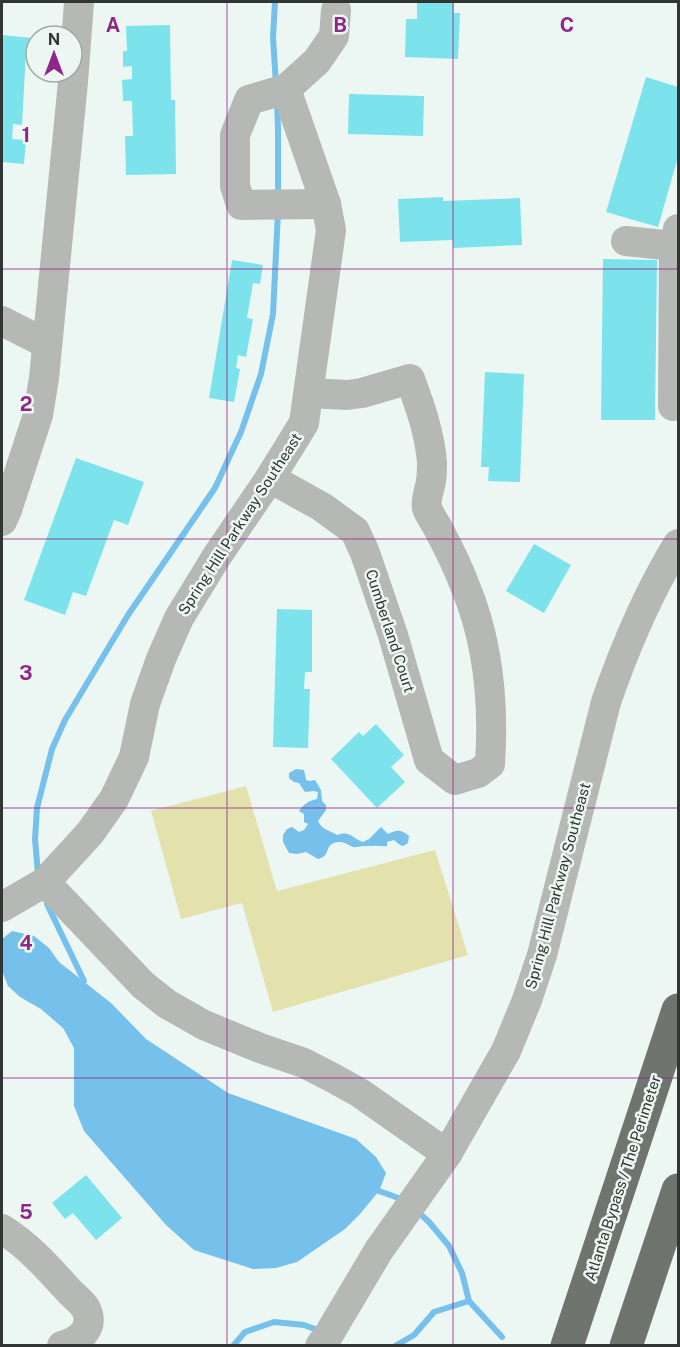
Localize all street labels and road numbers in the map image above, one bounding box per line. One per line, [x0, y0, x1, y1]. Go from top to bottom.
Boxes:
street label: Spring Hill Parkway Southeast [174, 430, 305, 618]
street label: Cumberland Court [363, 567, 418, 695]
street label: Spring Hill Parkway Southeast [522, 781, 593, 991]
street label: Atlanta Bypass / The Perimeter [581, 1073, 664, 1283]

